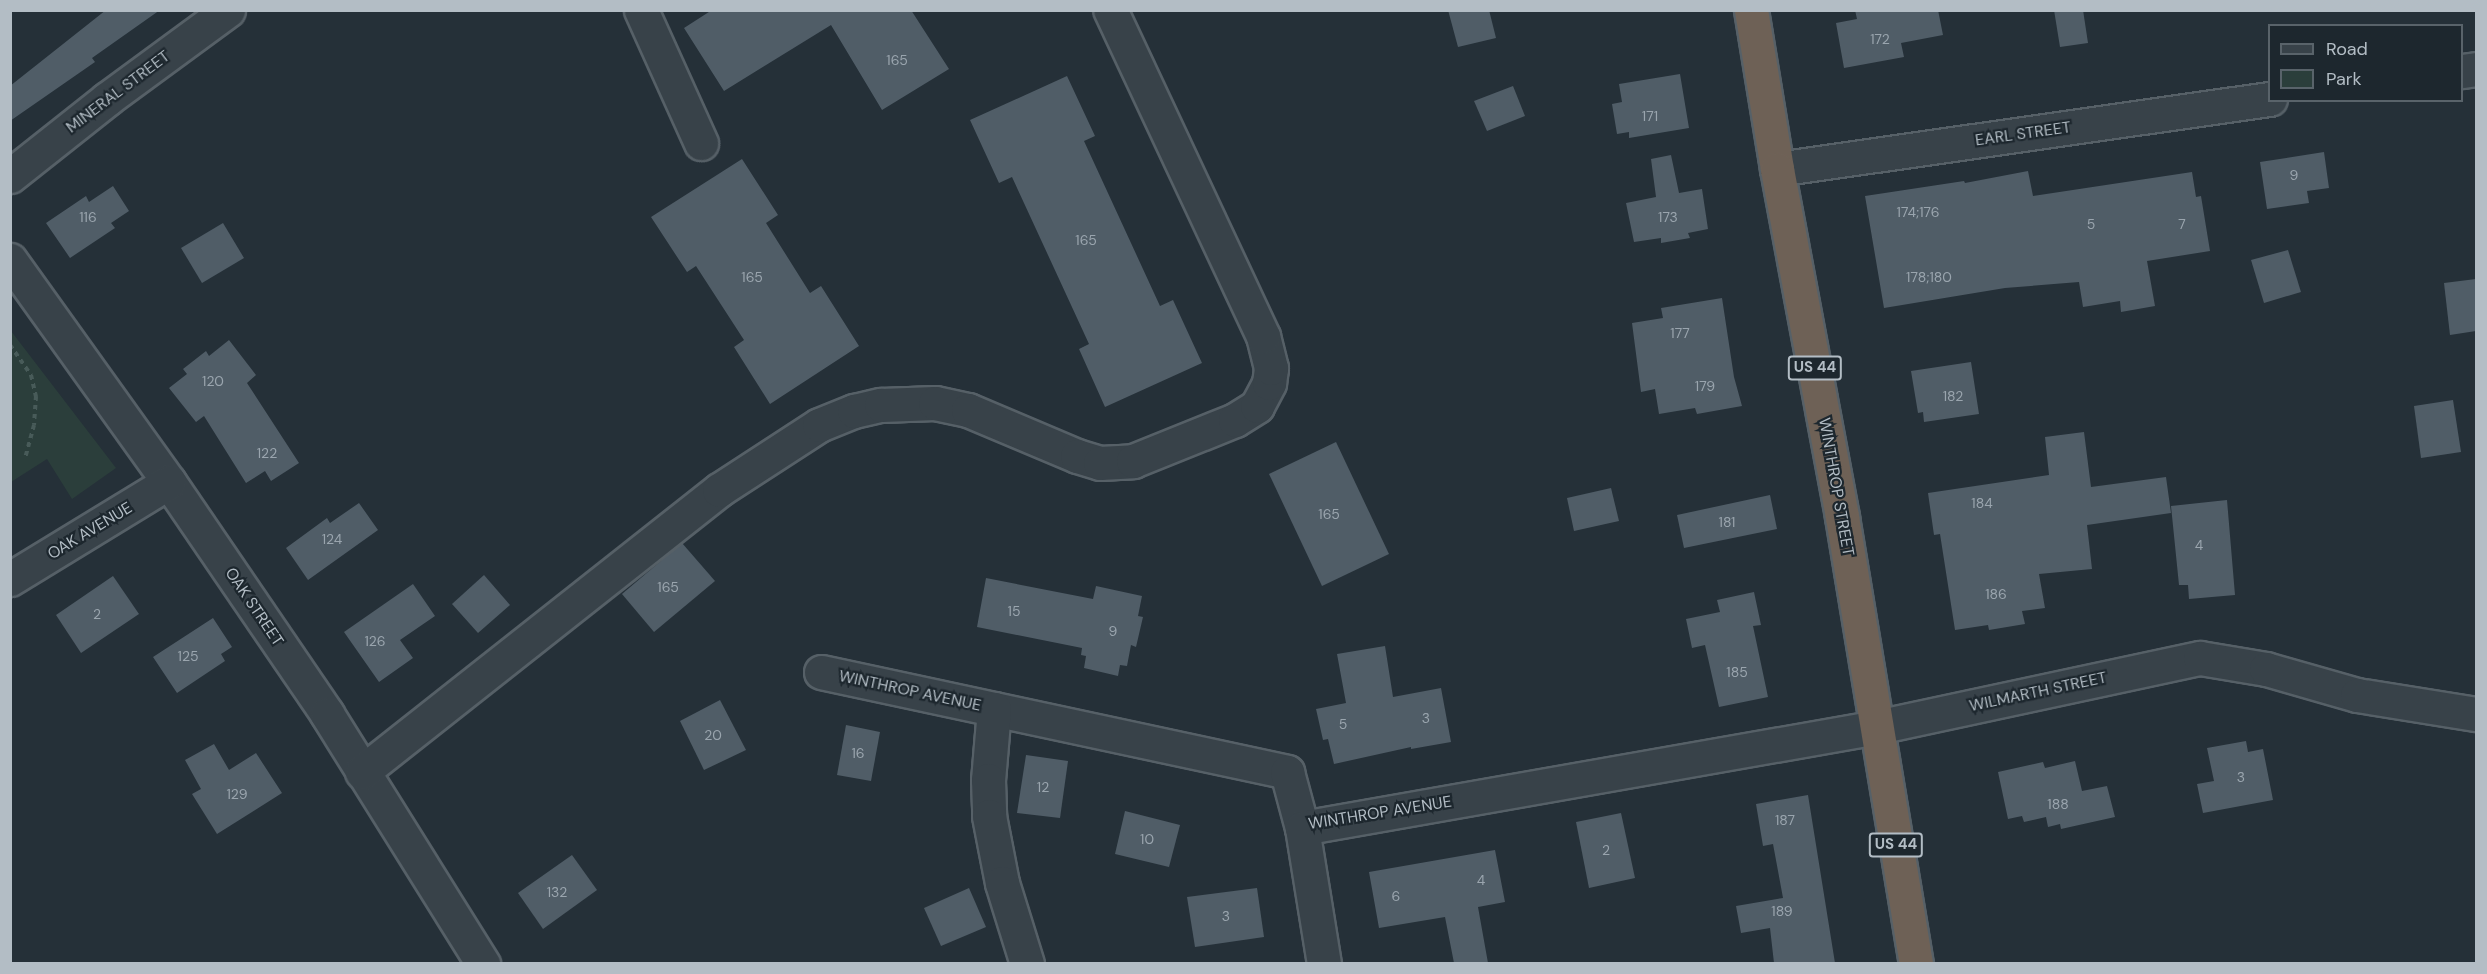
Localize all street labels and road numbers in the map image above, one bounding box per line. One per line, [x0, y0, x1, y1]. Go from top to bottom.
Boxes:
street label: MINERAL STREET [62, 47, 174, 137]
street label: EARL STREET [1974, 118, 2072, 150]
road number: US 44 [1786, 356, 1844, 380]
street label: WINTHROP STREET [1814, 416, 1858, 558]
street label: OAK AVENUE [44, 498, 136, 564]
street label: OAK STREET [221, 564, 287, 650]
street label: WINTHROP AVENUE [837, 667, 983, 715]
street label: WILMARTH STREET [1968, 668, 2108, 716]
street label: WINTHROP AVENUE [1307, 792, 1453, 834]
road number: US 44 [1868, 833, 1924, 857]

